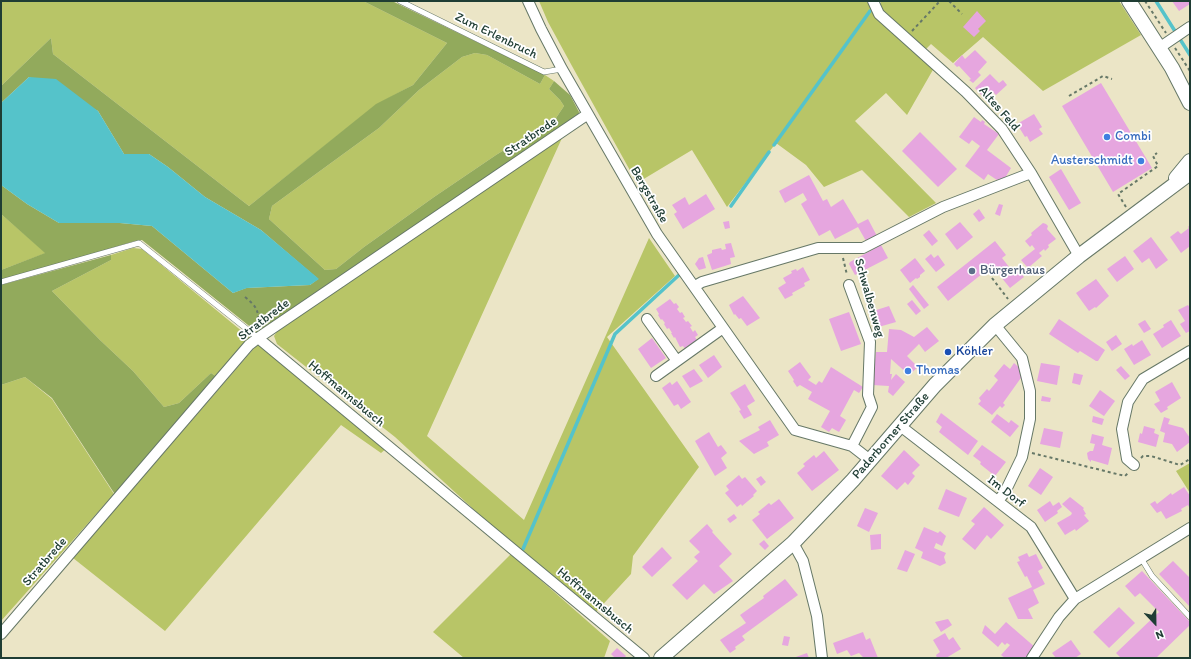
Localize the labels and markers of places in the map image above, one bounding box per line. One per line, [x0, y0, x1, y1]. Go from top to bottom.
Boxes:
place label: Combi [1115, 129, 1151, 145]
marker: Combi [1102, 132, 1112, 142]
place label: Austerschmidt [1051, 153, 1133, 169]
marker: Austerschmidt [1136, 156, 1146, 166]
place label: Bürgerhaus [980, 263, 1045, 279]
marker: Bürgerhaus [967, 266, 977, 276]
place label: Köhler [956, 344, 993, 360]
marker: Köhler [943, 347, 953, 357]
place label: Thomas [916, 363, 960, 379]
marker: Thomas [903, 366, 913, 376]

